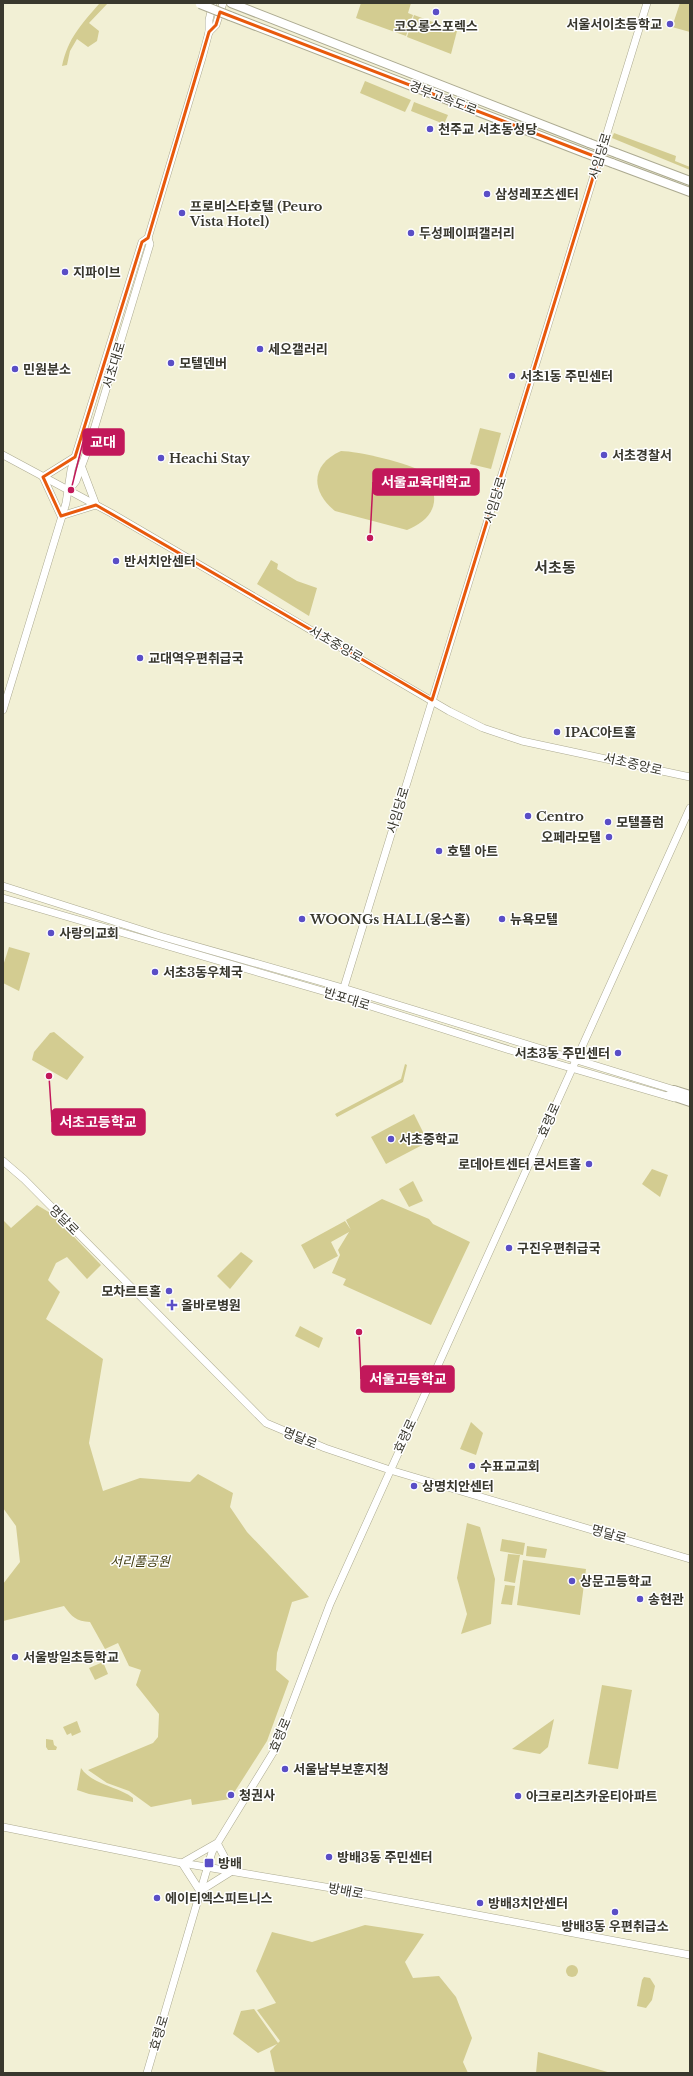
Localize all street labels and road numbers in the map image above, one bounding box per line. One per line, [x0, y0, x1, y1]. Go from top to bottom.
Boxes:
street label: 경부고속도로 [406, 77, 480, 119]
street label: 사임당로 [585, 131, 615, 181]
street label: 서초대로 [99, 340, 129, 390]
street label: 사임당로 [480, 475, 510, 525]
street label: 서초중앙로 [306, 622, 366, 666]
street label: 서초중앙로 [602, 749, 664, 779]
street label: 사임당로 [383, 785, 413, 835]
street label: 반포대로 [322, 984, 372, 1014]
street label: 효령로 [534, 1100, 564, 1140]
street label: 명달로 [45, 1201, 83, 1239]
street label: 효령로 [390, 1416, 420, 1456]
street label: 명달로 [280, 1423, 320, 1453]
street label: 명달로 [589, 1521, 629, 1547]
street label: 효령로 [265, 1715, 295, 1755]
street label: 방배로 [327, 1880, 365, 1902]
street label: 효령로 [146, 2013, 172, 2053]

